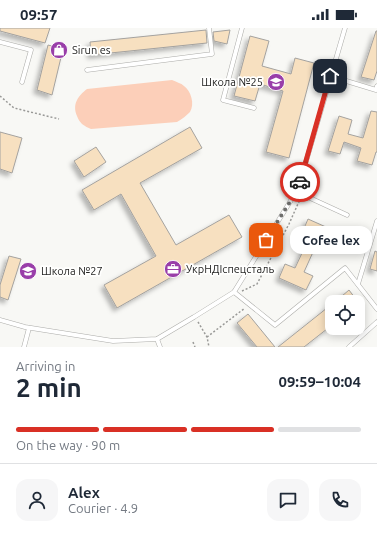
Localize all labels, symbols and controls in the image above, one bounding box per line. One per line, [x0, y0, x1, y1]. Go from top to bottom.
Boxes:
text: 09:57 [20, 6, 58, 23]
shop icon: Sirun es [49, 40, 69, 60]
place label: Sirun es [72, 44, 111, 56]
pin [313, 59, 347, 93]
icon: home [319, 65, 341, 87]
school or university icon: Школа №25 [266, 72, 286, 92]
place label: Школа №25 [201, 76, 263, 88]
courier [280, 162, 320, 202]
icon: car [289, 171, 311, 193]
pin [249, 223, 283, 257]
callout: Cofee lex [290, 226, 372, 254]
icon: bag [255, 229, 277, 251]
text: Cofee lex [302, 233, 360, 247]
office icon: УкрНДІспецсталь [163, 259, 183, 279]
school or university icon: Школа №27 [18, 261, 38, 281]
place label: УкрНДІспецсталь [186, 263, 274, 275]
place label: Школа №27 [41, 265, 103, 277]
map controls [325, 295, 365, 335]
button: locate [325, 295, 365, 335]
text: Arriving in [16, 359, 75, 373]
text: 2 min [16, 373, 82, 402]
text: 09:59–10:04 [278, 373, 361, 390]
text: On the way · 90 m [16, 438, 120, 452]
button: person [16, 479, 58, 521]
button: chat [267, 479, 309, 521]
button: phone [319, 479, 361, 521]
text: Alex [68, 484, 100, 501]
text: Courier · 4.9 [68, 501, 138, 515]

